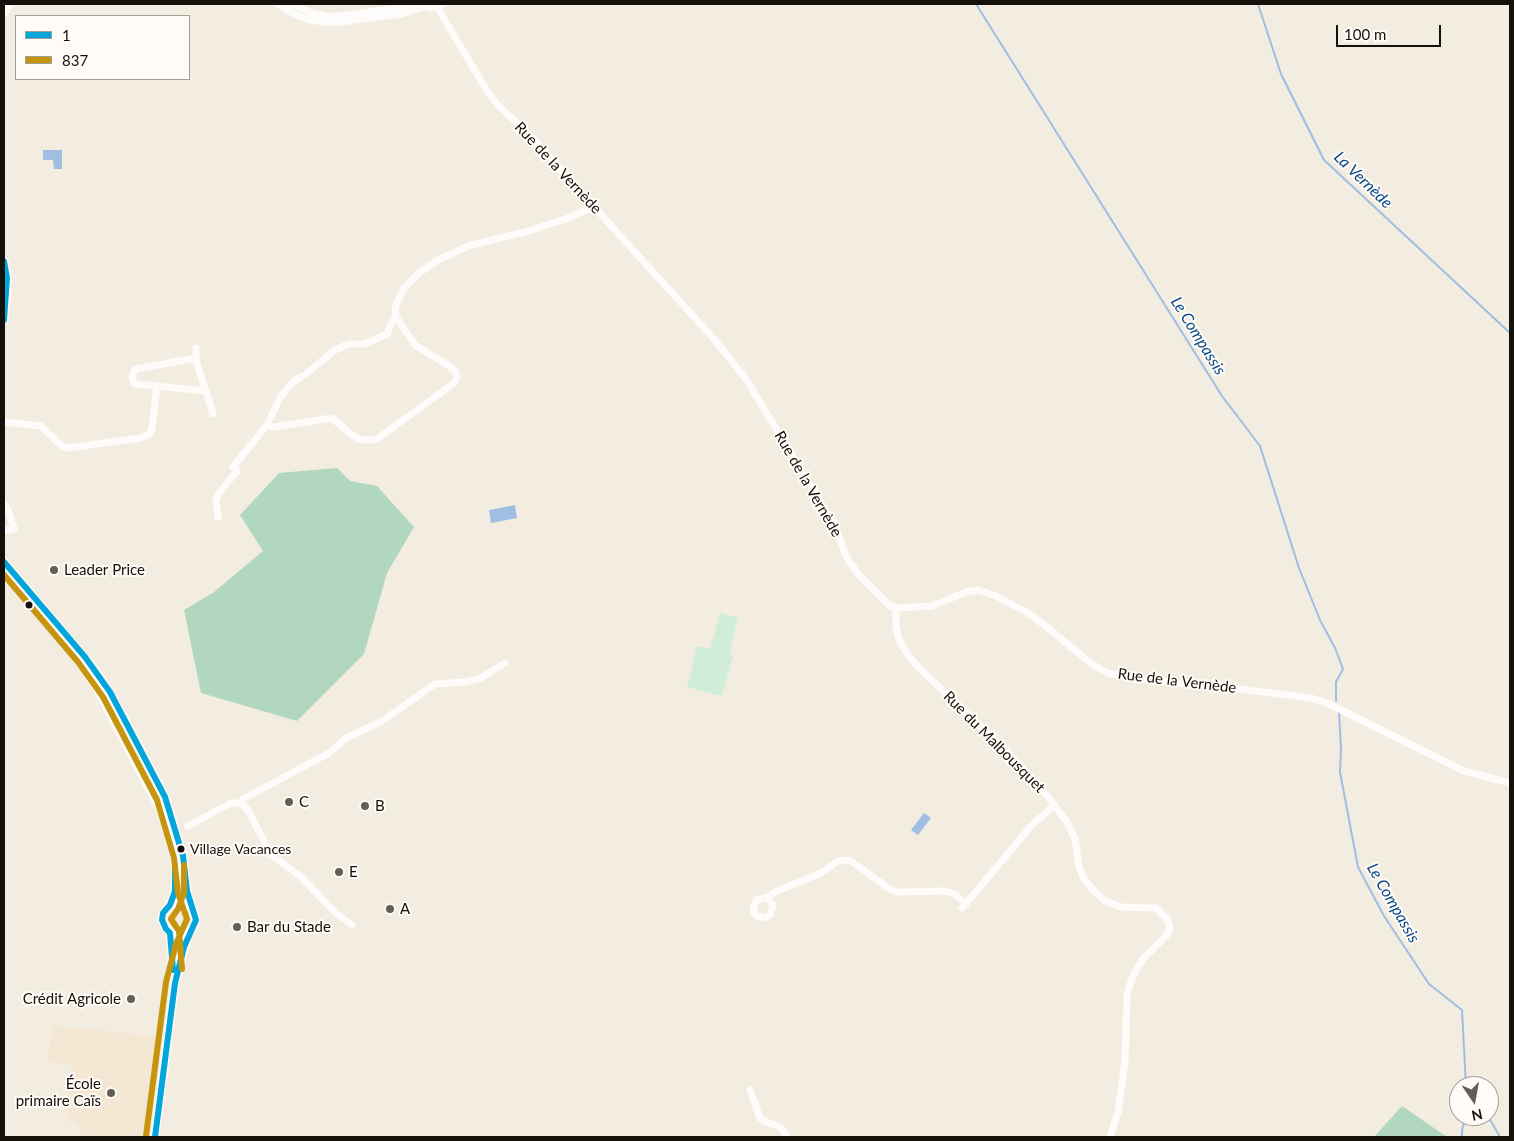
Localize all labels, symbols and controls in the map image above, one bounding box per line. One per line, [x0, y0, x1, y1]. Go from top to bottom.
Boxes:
legend [15, 15, 190, 80]
scale bar [1339, 15, 1444, 47]
text: 100 m [1344, 25, 1386, 43]
text: 1 [62, 26, 71, 44]
text: 837 [62, 51, 88, 69]
street label: Rue de la Vernède [511, 118, 605, 218]
water label: La Vernède [1330, 148, 1396, 212]
water label: Le Compassis [1166, 293, 1230, 379]
street label: Rue de la Vernède [770, 428, 846, 540]
place label: Leader Price [64, 561, 145, 579]
marker: Leader Price [48, 564, 60, 576]
unlabelled marker [24, 600, 34, 610]
street label: Rue de la Vernède [1117, 665, 1237, 697]
street label: Rue du Malbousquet [939, 687, 1049, 797]
place label: C [299, 793, 309, 811]
marker: C [283, 796, 295, 808]
place label: B [375, 797, 385, 815]
marker: B [359, 800, 371, 812]
place label: Village Vacances [190, 841, 291, 857]
marker: Village Vacances [176, 844, 186, 854]
water label: Le Compassis [1363, 860, 1423, 946]
place label: E [349, 863, 358, 881]
marker: E [333, 866, 345, 878]
place label: A [400, 900, 410, 918]
marker: A [384, 903, 396, 915]
place label: Bar du Stade [247, 918, 331, 936]
marker: Bar du Stade [231, 921, 243, 933]
place label: Crédit Agricole [23, 990, 121, 1008]
marker: Crédit Agricole [125, 993, 137, 1005]
place label: École primaire Caïs [16, 1075, 101, 1110]
north arrow [1449, 1076, 1499, 1126]
marker: École primaire Caïs [105, 1087, 117, 1099]
text: N [1470, 1106, 1484, 1125]

